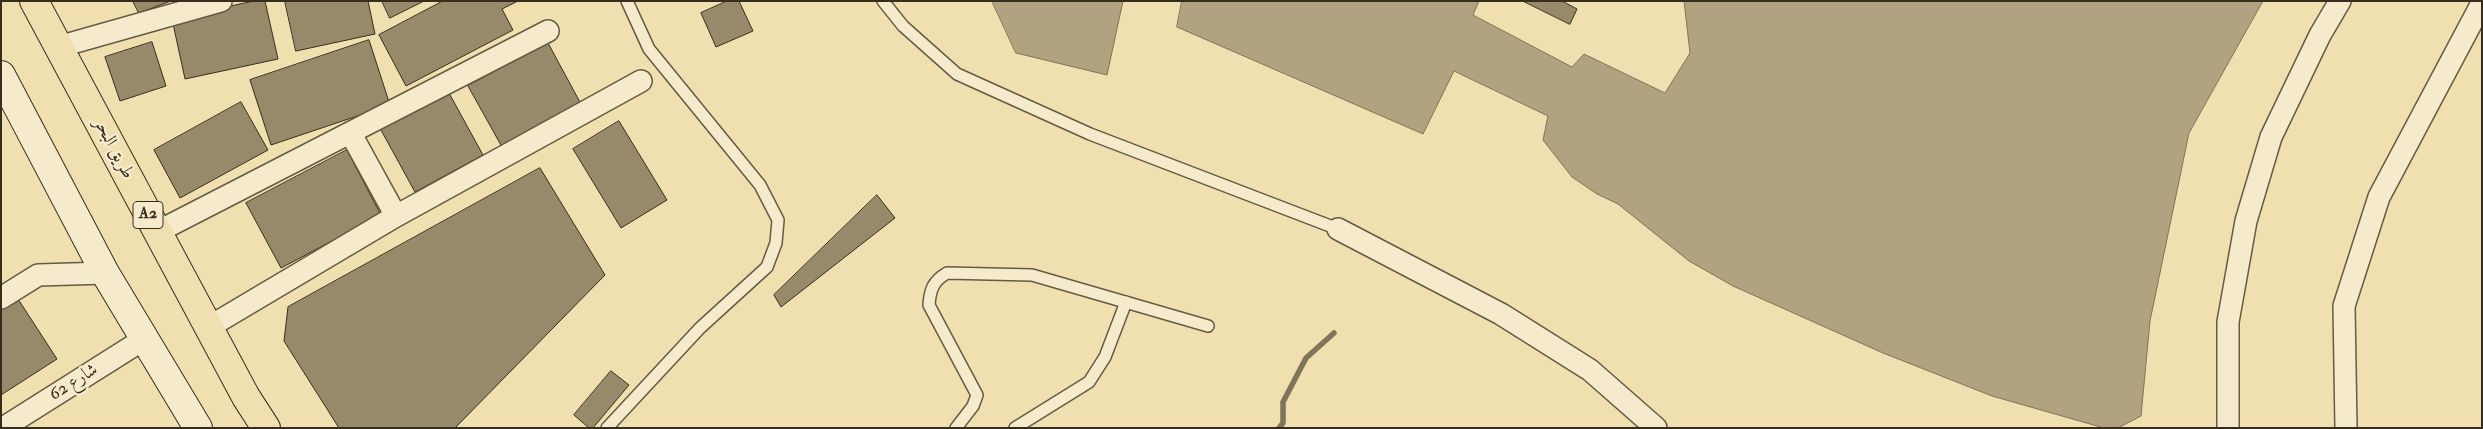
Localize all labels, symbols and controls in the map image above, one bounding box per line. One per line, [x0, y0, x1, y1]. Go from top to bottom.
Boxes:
street label: طريق البحر [88, 115, 138, 183]
road number: A2 [133, 202, 163, 228]
street label: شارع 62 [46, 360, 102, 406]

